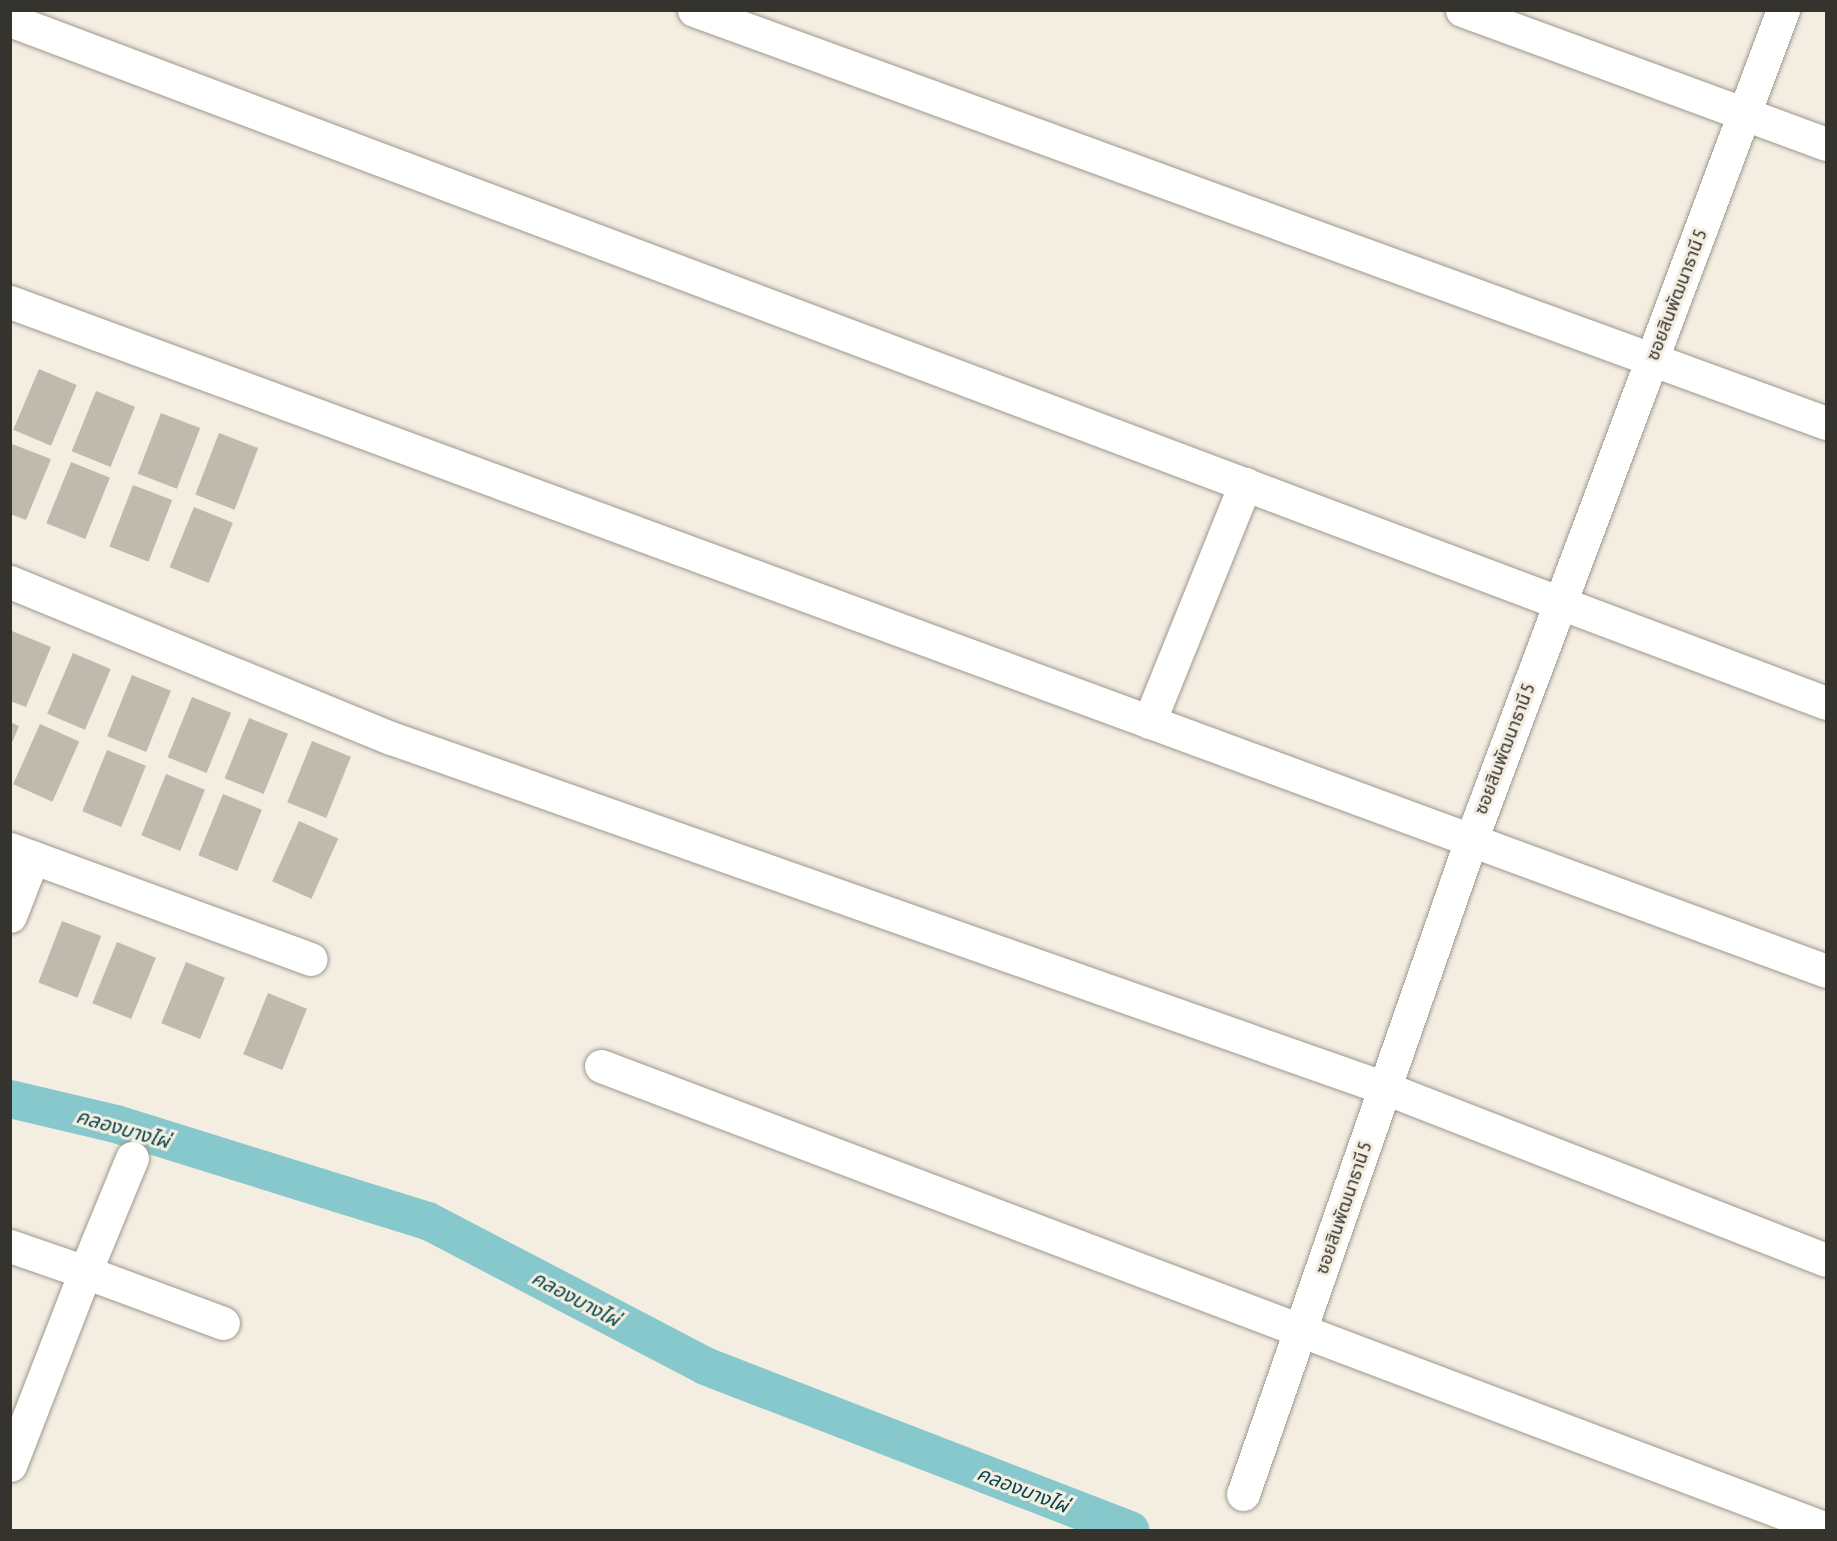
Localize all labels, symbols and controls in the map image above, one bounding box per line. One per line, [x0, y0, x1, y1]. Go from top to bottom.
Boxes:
street label: ซอยสินพัฒนาธานี 5 [1642, 226, 1712, 364]
street label: ซอยสินพัฒนาธานี 5 [1470, 680, 1540, 818]
water label: คลองบางไผ่ [74, 1103, 172, 1153]
street label: ซอยสินพัฒนาธานี 5 [1311, 1139, 1377, 1277]
water label: คลองบางไผ่ [528, 1265, 624, 1331]
water label: คลองบางไผ่ [974, 1461, 1072, 1517]

